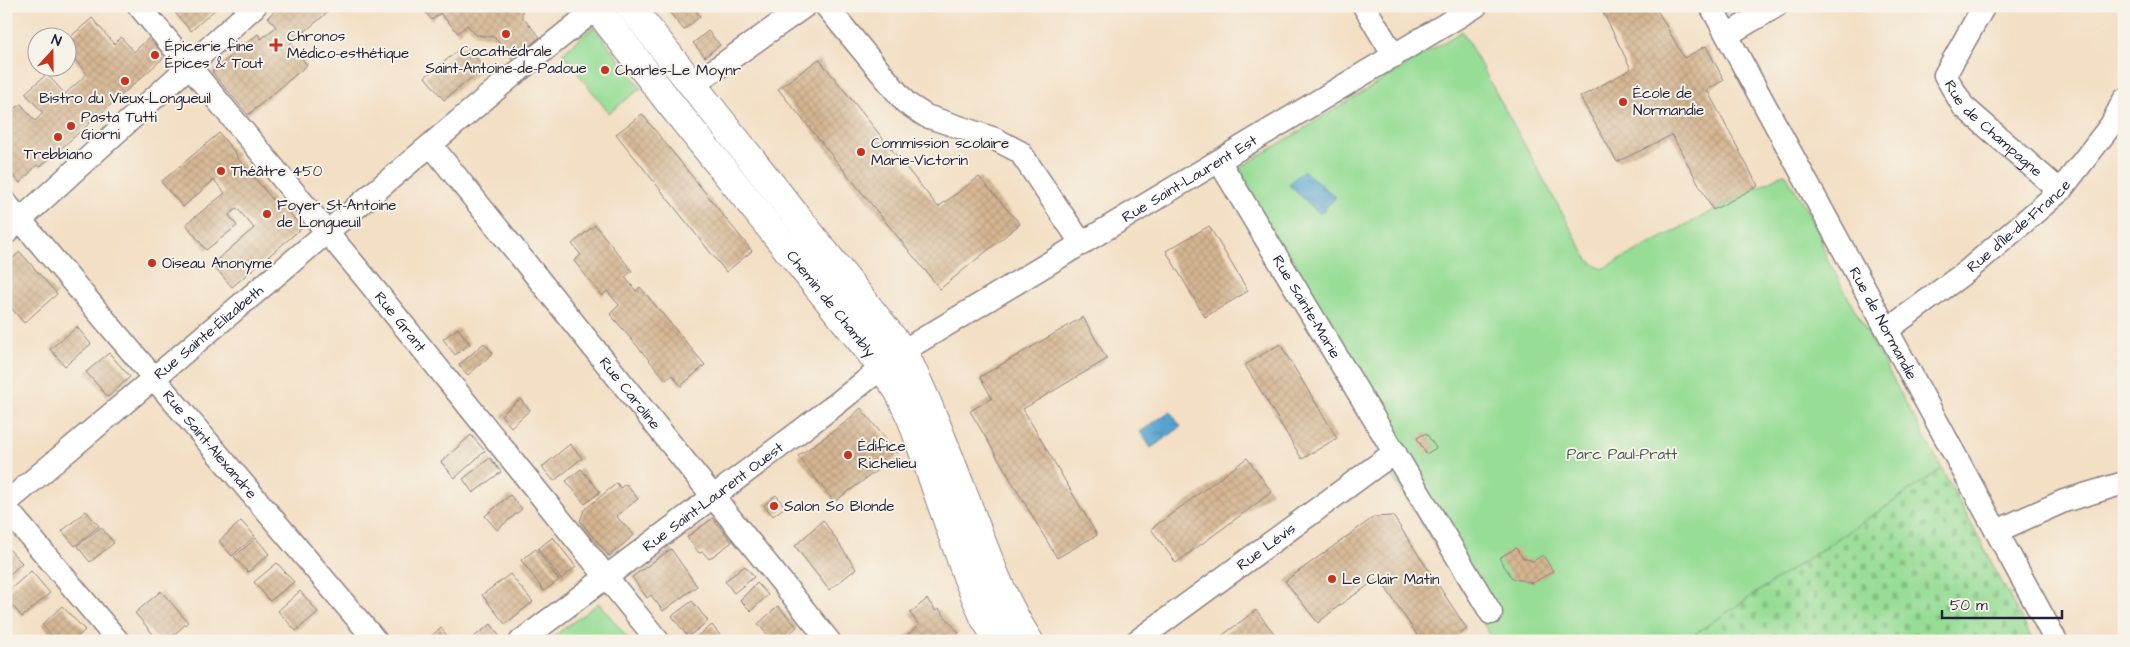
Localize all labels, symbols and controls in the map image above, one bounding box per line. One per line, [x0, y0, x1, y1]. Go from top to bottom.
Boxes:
place label: Chronos Médico-esthétique [287, 26, 409, 64]
north arrow [28, 28, 78, 78]
marker: Cocathédrale Saint-Antoine-de-Padoue [500, 28, 512, 40]
text: N [49, 30, 64, 52]
place label: Épicerie fine Épices & Tout [165, 36, 263, 74]
marker: Chronos Médico-esthétique [269, 38, 283, 52]
place label: Cocathédrale Saint-Antoine-de-Padoue [425, 41, 587, 79]
marker: Épicerie fine Épices & Tout [149, 49, 161, 61]
place label: Charles-Le Moynr [615, 60, 741, 82]
marker: Charles-Le Moynr [599, 64, 611, 76]
marker: Bistro du Vieux-Longueuil [119, 75, 131, 87]
street label: Rue de Champagne [1940, 76, 2047, 181]
place label: École de Normandie [1633, 83, 1704, 121]
place label: Bistro du Vieux-Longueuil [39, 88, 211, 110]
marker: École de Normandie [1617, 96, 1629, 108]
place label: Pasta Tutti Giorni [81, 107, 158, 145]
marker: Pasta Tutti Giorni [65, 120, 77, 132]
street label: Rue Saint-Laurent Est [1118, 130, 1261, 227]
marker: Trebbiano [52, 131, 64, 143]
place label: Commission scolaire Marie-Victorin [871, 133, 1009, 171]
place label: Trebbiano [24, 144, 93, 165]
marker: Commission scolaire Marie-Victorin [855, 146, 867, 158]
place label: Théâtre 450 [231, 161, 323, 182]
marker: Théâtre 450 [215, 165, 227, 177]
street label: Rue d'Île-de-France [1962, 175, 2076, 277]
place label: Foyer St-Antoine de Longueuil [277, 195, 396, 234]
marker: Foyer St-Antoine de Longueuil [261, 208, 273, 220]
street label: Chemin de Chambly [782, 246, 881, 362]
street label: Rue Sainte-Marie [1267, 251, 1346, 362]
place label: Oiseau Anonyme [162, 253, 272, 275]
marker: Oiseau Anonyme [146, 257, 158, 269]
street label: Rue de Normandie [1844, 263, 1922, 383]
street label: Rue Sainte-Élizabeth [149, 279, 268, 384]
street label: Rue Grant [370, 287, 431, 356]
street label: Rue Caroline [594, 352, 666, 434]
street label: Rue Saint-Alexandre [158, 385, 262, 503]
place label: Édifice Richelieu [858, 436, 917, 474]
street label: Rue Saint-Laurent Ouest [638, 437, 788, 557]
park label: Parc Paul-Pratt [1567, 444, 1677, 465]
marker: Édifice Richelieu [842, 449, 854, 461]
place label: Salon So Blonde [784, 496, 894, 517]
marker: Salon So Blonde [768, 500, 780, 512]
street label: Rue Lévis [1232, 517, 1300, 575]
place label: Le Clair Matin [1342, 569, 1440, 590]
marker: Le Clair Matin [1326, 573, 1338, 585]
scale bar [1942, 587, 2062, 619]
text: 50 m [1950, 595, 1988, 616]

